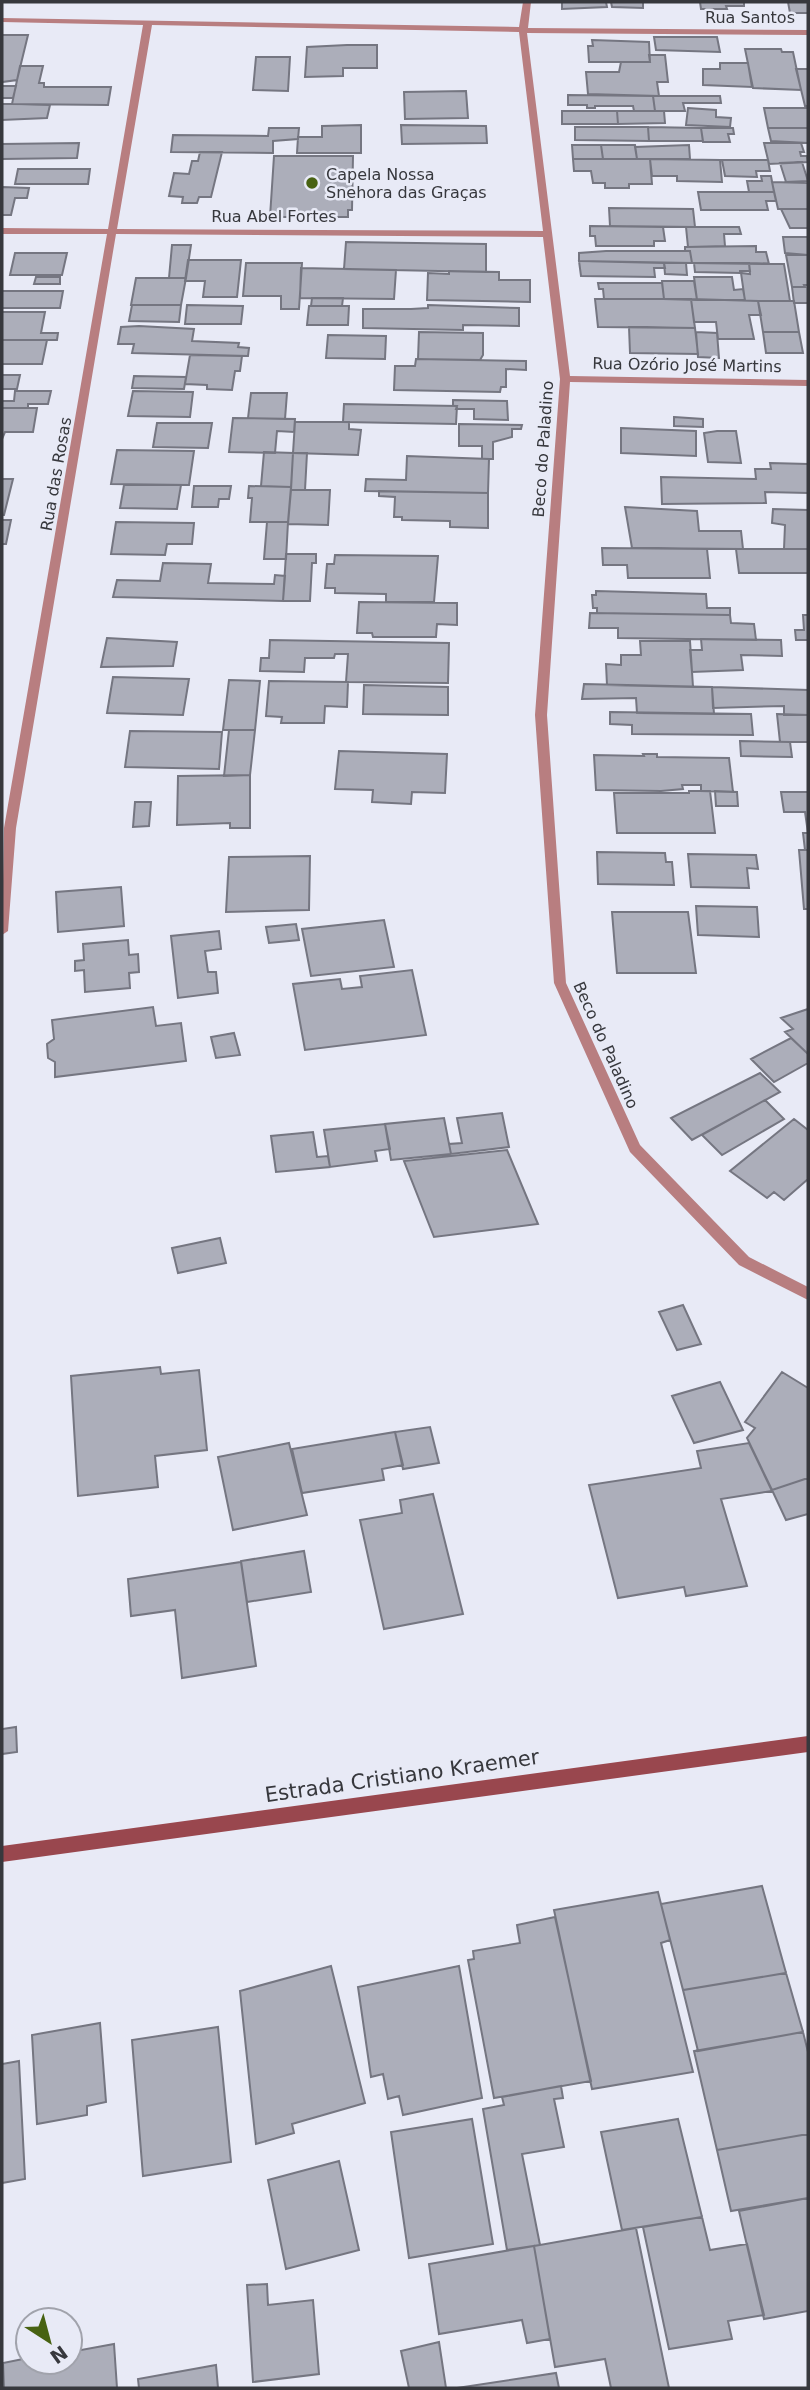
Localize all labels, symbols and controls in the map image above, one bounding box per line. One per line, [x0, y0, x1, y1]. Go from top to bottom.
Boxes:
street label: Rua Santos [705, 8, 795, 27]
place label: Capela Nossa Snehora das Graças [326, 165, 487, 202]
marker: Capela Nossa Snehora das Graças [304, 175, 320, 191]
street label: Rua Abel Fortes [211, 207, 337, 226]
street label: Rua Ozório José Martins [592, 354, 782, 376]
street label: Beco do Paladino [529, 380, 557, 518]
street label: Rua das Rosas [37, 415, 75, 533]
street label: Beco do Paladino [569, 979, 643, 1111]
street label: Estrada Cristiano Kraemer [263, 1745, 541, 1807]
north arrow [14, 2306, 84, 2376]
text: N [46, 2341, 72, 2368]

